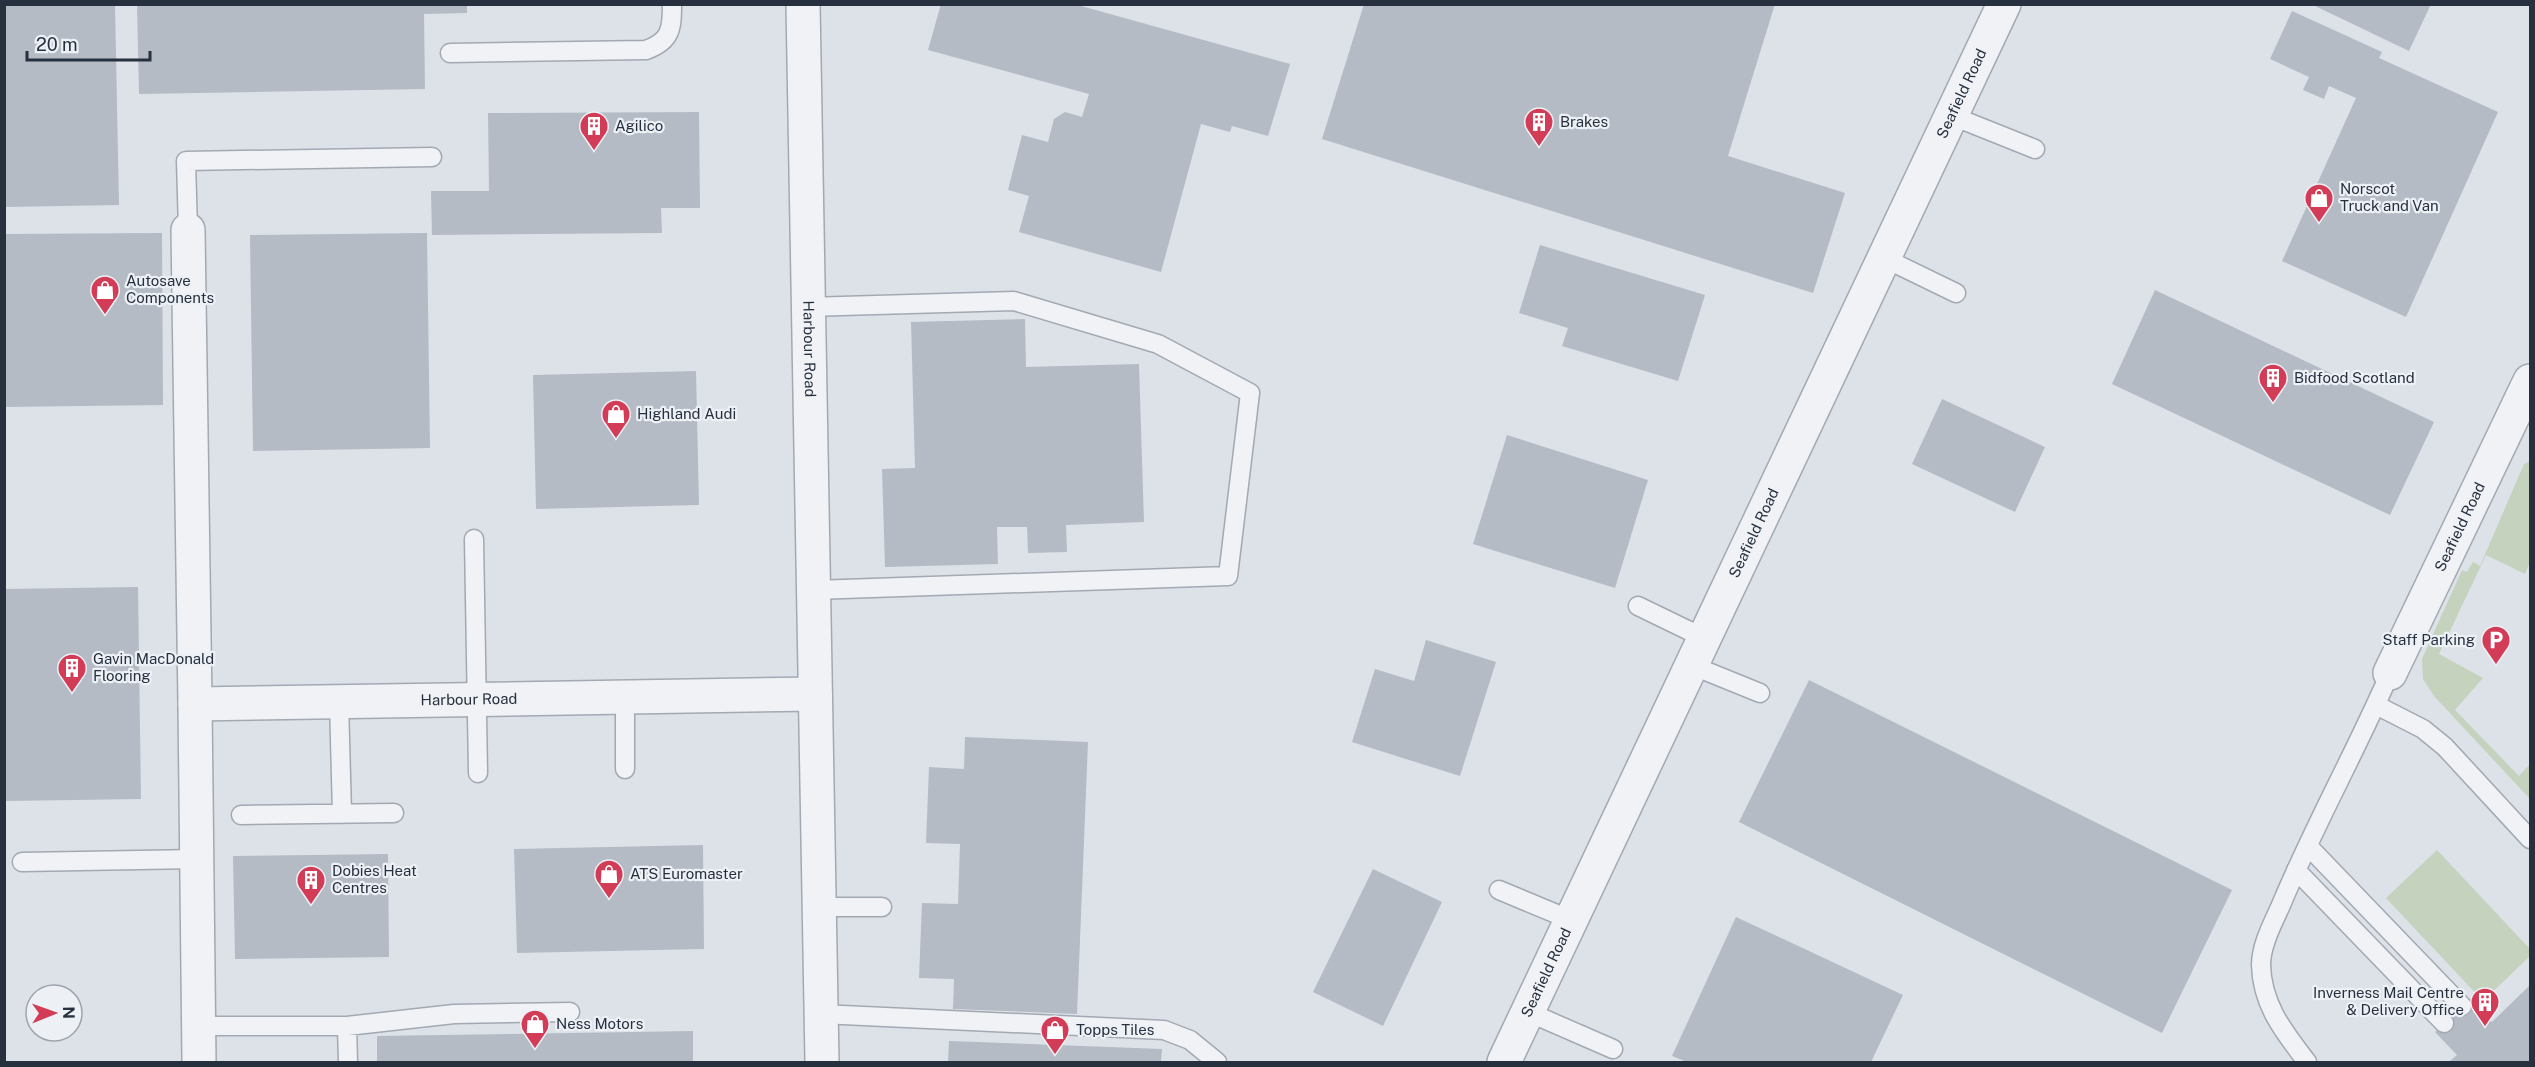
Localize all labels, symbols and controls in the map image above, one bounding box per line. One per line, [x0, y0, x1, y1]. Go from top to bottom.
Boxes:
scale bar [27, 24, 150, 62]
text: 20 m [36, 34, 78, 55]
street label: Seafield Road [1933, 46, 1990, 141]
building icon: Brakes [1523, 106, 1555, 148]
building icon: Agilico [578, 110, 610, 152]
place label: Brakes [1560, 113, 1608, 130]
place label: Agilico [615, 117, 663, 134]
place label: Norscot Truck and Van [2340, 180, 2439, 214]
shop icon: Norscot Truck and Van [2303, 182, 2335, 224]
place label: Autosave Components [126, 272, 214, 306]
shop icon: Autosave Components [89, 274, 121, 316]
street label: Harbour Road [800, 300, 819, 398]
building icon: Bidfood Scotland [2257, 362, 2289, 404]
place label: Bidfood Scotland [2294, 369, 2415, 386]
shop icon: Highland Audi [600, 398, 632, 440]
place label: Highland Audi [637, 405, 736, 422]
street label: Seafield Road [2431, 479, 2488, 574]
street label: Seafield Road [1725, 485, 1782, 580]
parking icon: Staff Parking [2480, 624, 2512, 666]
place label: Staff Parking [2382, 631, 2475, 648]
place label: Gavin MacDonald Flooring [93, 650, 214, 684]
building icon: Gavin MacDonald Flooring [56, 652, 88, 694]
street label: Harbour Road [420, 690, 518, 708]
shop icon: ATS Euromaster [593, 858, 625, 900]
place label: Dobies Heat Centres [332, 862, 417, 896]
building icon: Dobies Heat Centres [295, 864, 327, 906]
place label: ATS Euromaster [630, 865, 743, 882]
street label: Seafield Road [1517, 925, 1574, 1020]
north arrow [24, 983, 84, 1043]
place label: Inverness Mail Centre & Delivery Office [2313, 984, 2464, 1018]
building icon: Inverness Mail Centre & Delivery Office [2469, 986, 2501, 1028]
text: N [59, 1006, 78, 1019]
shop icon: Ness Motors [519, 1008, 551, 1050]
shop icon: Topps Tiles [1039, 1014, 1071, 1056]
place label: Ness Motors [556, 1015, 643, 1032]
place label: Topps Tiles [1076, 1021, 1154, 1038]

